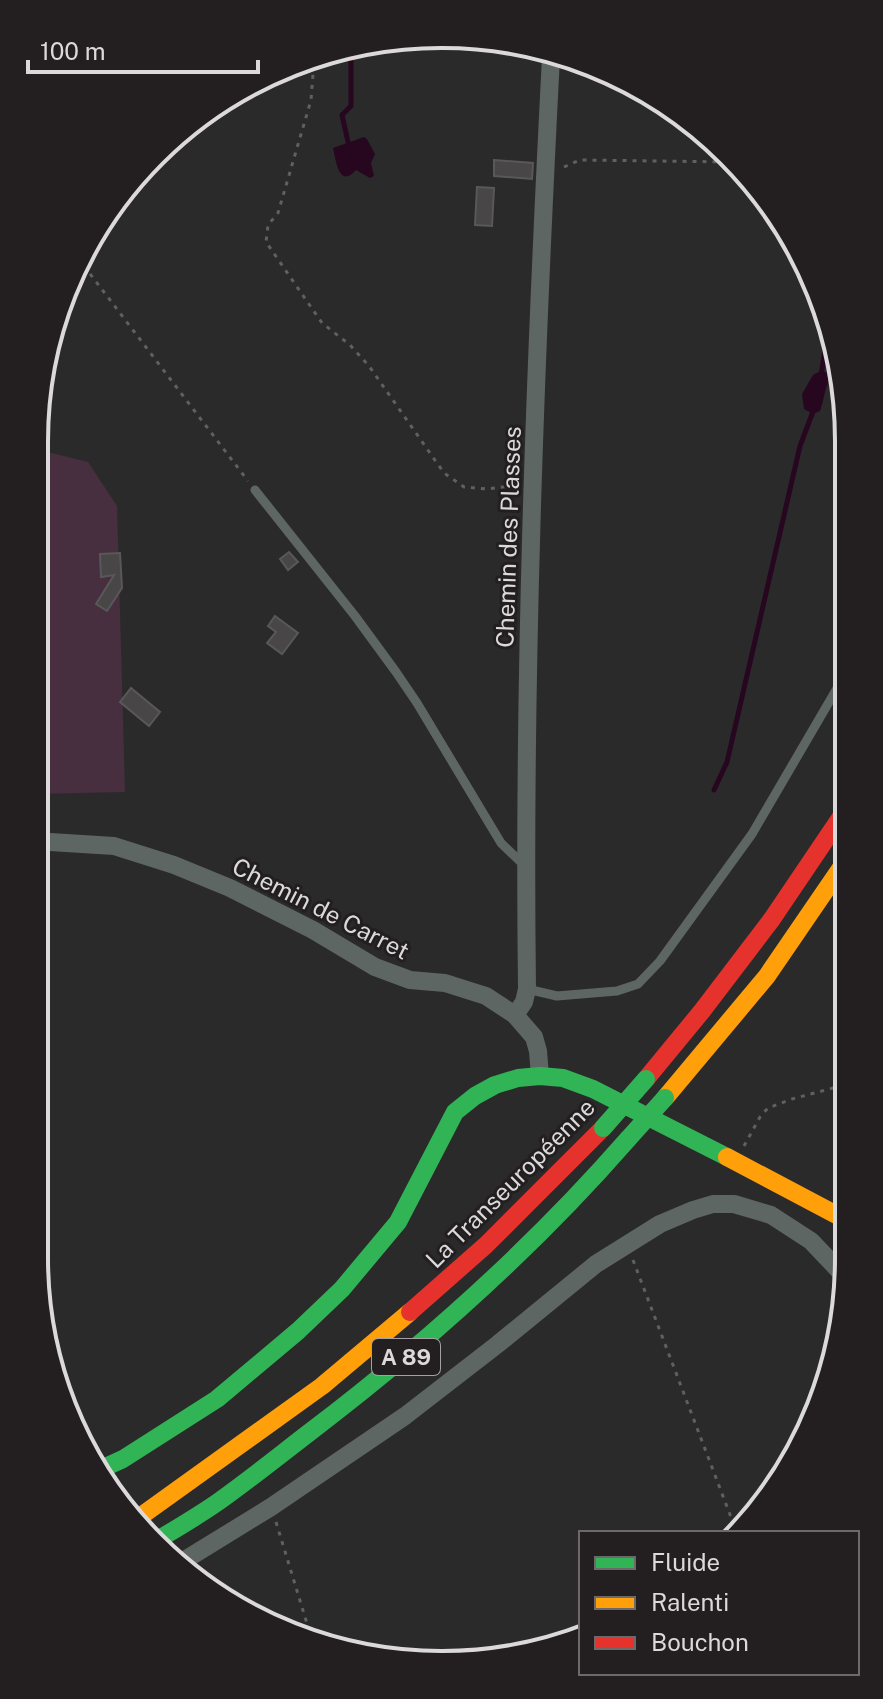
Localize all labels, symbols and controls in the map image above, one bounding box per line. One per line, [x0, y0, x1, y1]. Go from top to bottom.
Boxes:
scale bar [28, 24, 258, 74]
text: 100 m [40, 37, 106, 65]
street label: Chemin des Plasses [490, 426, 526, 648]
street label: Chemin de Carret [228, 851, 414, 965]
street label: La Transeuropéenne [420, 1093, 600, 1273]
road number: A 89 [372, 1339, 440, 1375]
legend [579, 1531, 859, 1675]
text: Fluide [651, 1548, 720, 1576]
text: Ralenti [651, 1588, 729, 1616]
text: Bouchon [651, 1628, 749, 1656]

